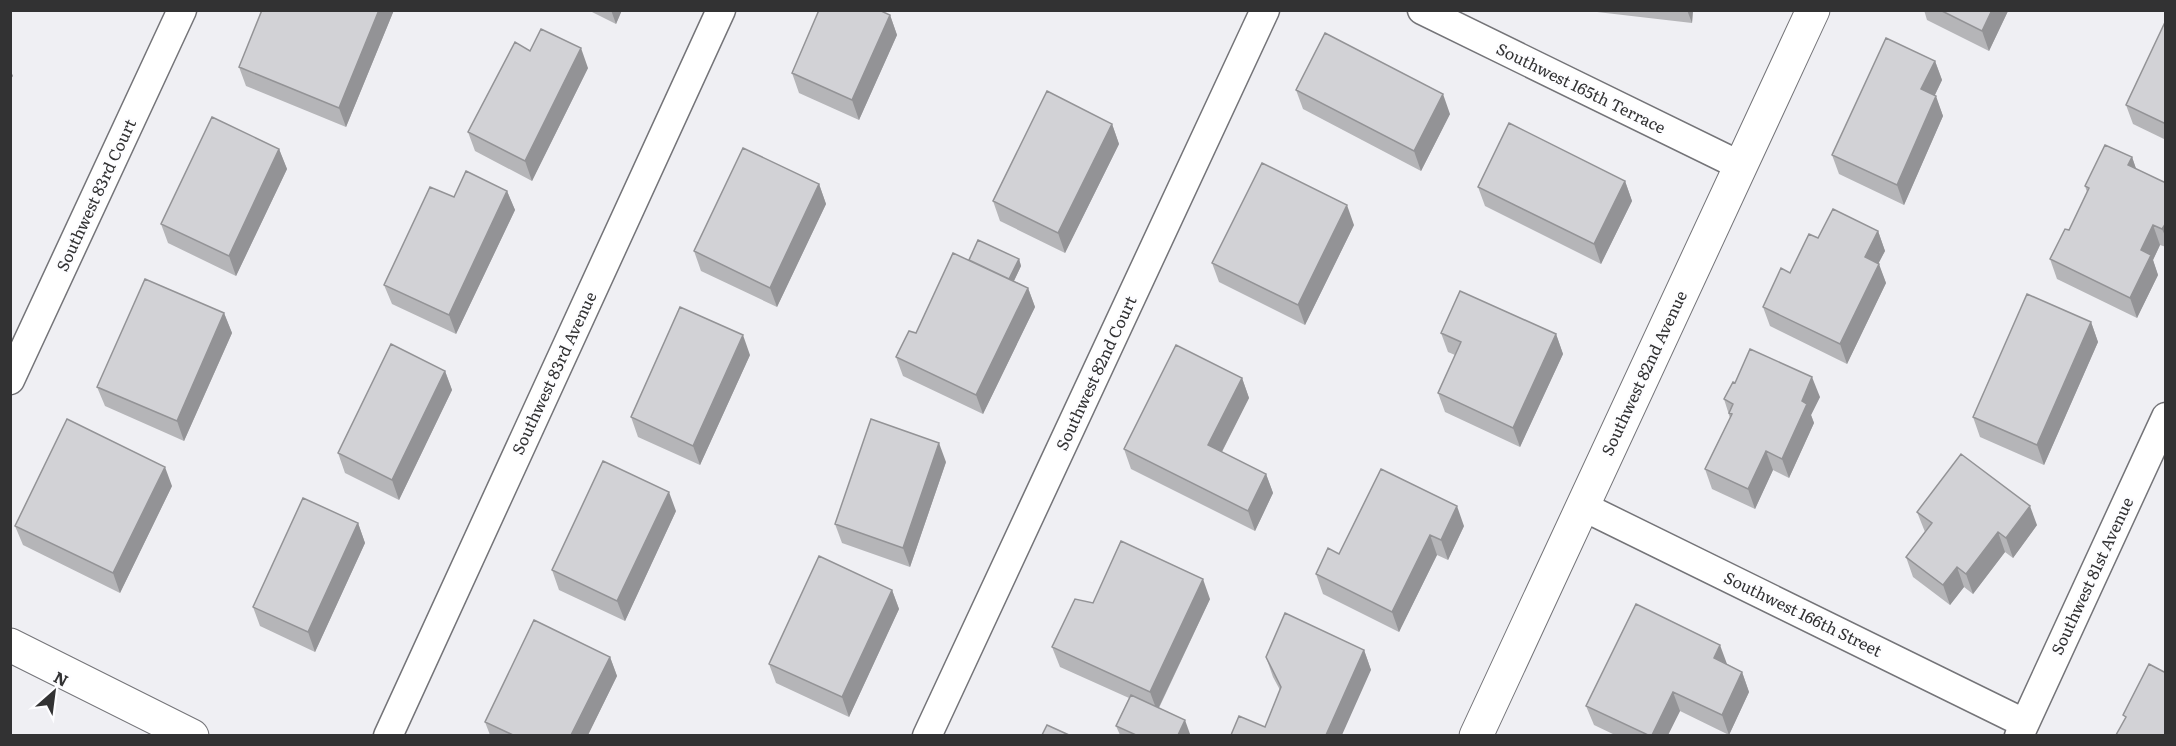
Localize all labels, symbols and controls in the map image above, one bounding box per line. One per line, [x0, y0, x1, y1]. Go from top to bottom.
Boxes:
street label: Southwest 165th Terrace [1493, 36, 1670, 139]
street label: Southwest 83rd Court [49, 114, 141, 275]
street label: Southwest 82nd Avenue [1594, 286, 1692, 459]
street label: Southwest 83rd Avenue [505, 287, 601, 458]
street label: Southwest 82nd Court [1049, 291, 1142, 454]
street label: Southwest 81st Avenue [2044, 493, 2138, 658]
street label: Southwest 166th Street [1720, 564, 1887, 662]
north arrow [24, 662, 84, 722]
text: N [50, 664, 73, 692]

